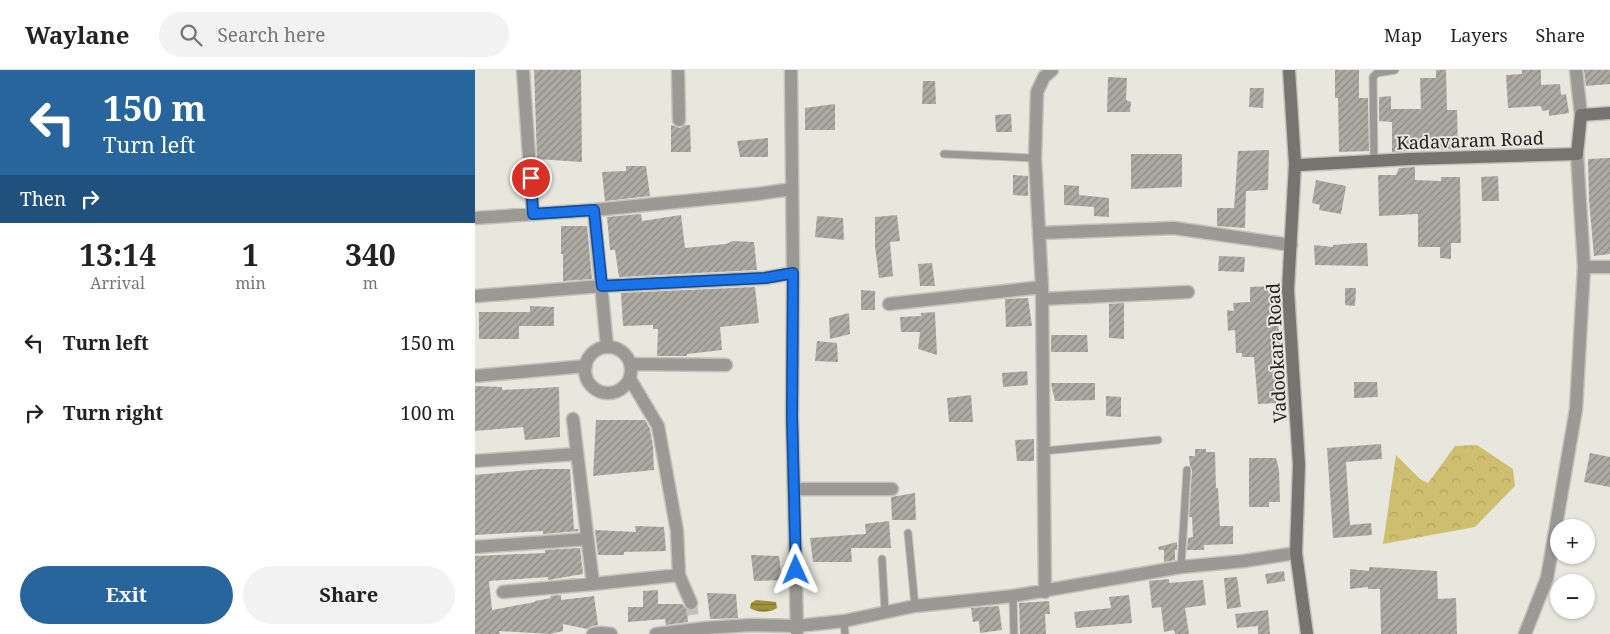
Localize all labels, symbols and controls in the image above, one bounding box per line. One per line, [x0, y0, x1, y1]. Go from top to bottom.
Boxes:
search box [159, 12, 509, 57]
text: Waylane [25, 18, 129, 51]
icon: search [177, 21, 205, 49]
text: Search here [217, 22, 325, 48]
text: Map [1384, 23, 1422, 47]
text: Layers [1450, 23, 1508, 47]
text: Share [1536, 23, 1585, 47]
text: 150 m [103, 84, 206, 131]
icon: left [20, 90, 85, 155]
street label: Kadavaram Road [1396, 125, 1544, 155]
text: Turn left [103, 129, 195, 159]
pin [510, 157, 552, 199]
icon: arrive [517, 164, 545, 192]
icon: right [76, 185, 104, 213]
text: Then [20, 186, 66, 212]
text: 13:14 [79, 234, 156, 275]
text: 1 [242, 234, 259, 275]
text: 340 [345, 234, 396, 275]
text: Arrival [90, 272, 145, 294]
text: min [235, 272, 266, 294]
text: m [363, 272, 378, 294]
street label: Vadookara Road [1260, 282, 1292, 424]
icon: left [20, 329, 48, 357]
text: Turn left [63, 330, 149, 356]
text: 150 m [400, 330, 455, 356]
icon: right [20, 399, 48, 427]
text: Turn right [63, 400, 163, 426]
text: 100 m [400, 400, 455, 426]
map controls [1550, 519, 1595, 619]
button: + [1550, 519, 1595, 564]
position arrow [769, 543, 821, 595]
button: Exit [20, 566, 233, 624]
button: Share [243, 566, 455, 624]
button: − [1550, 574, 1595, 619]

